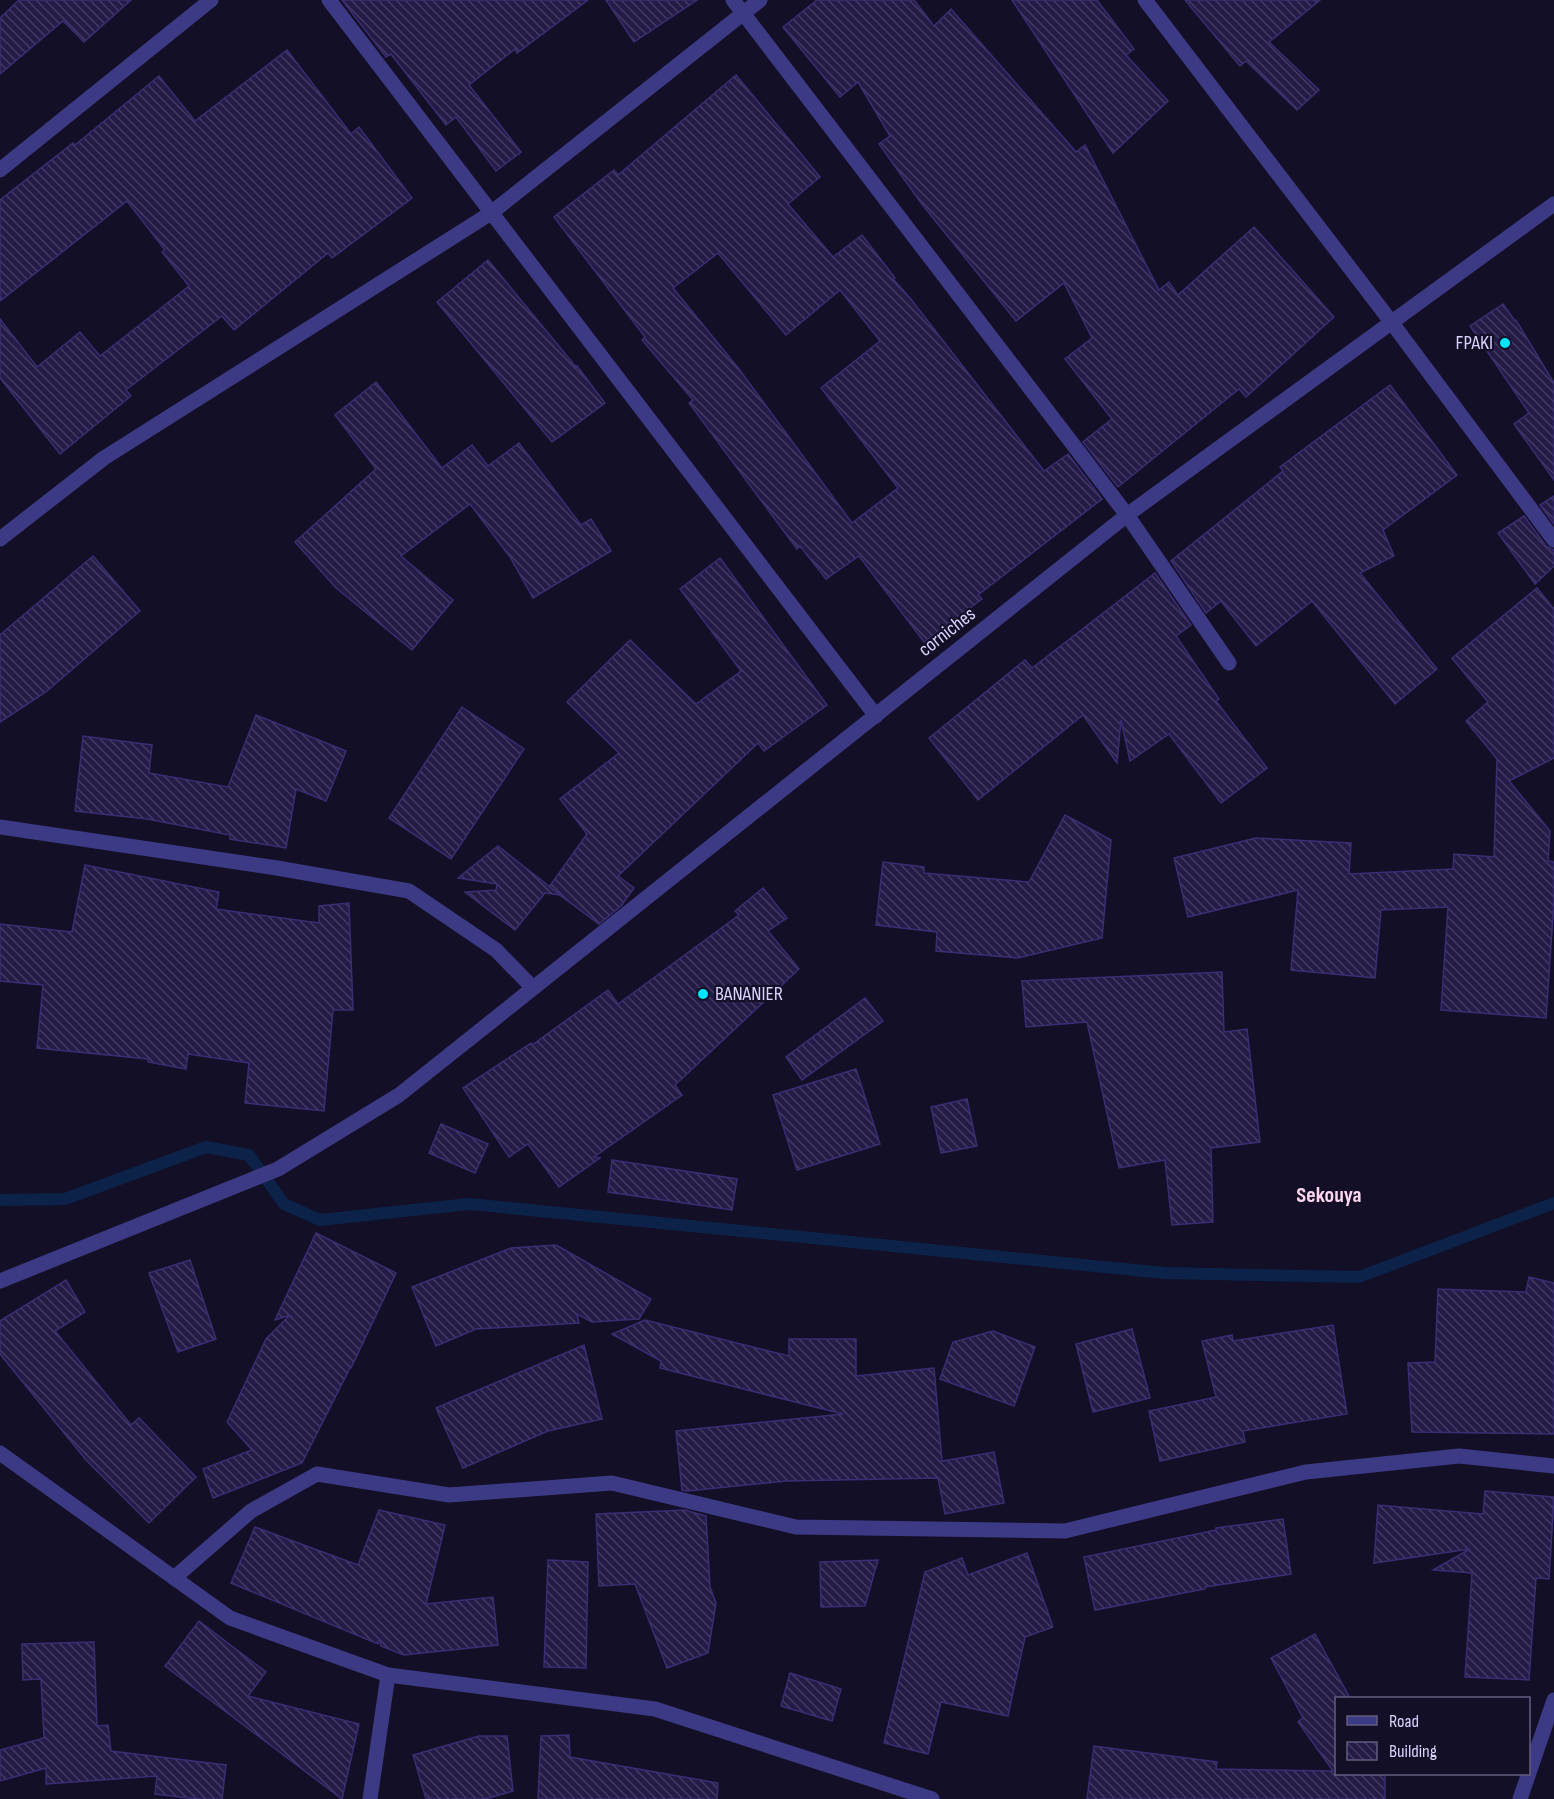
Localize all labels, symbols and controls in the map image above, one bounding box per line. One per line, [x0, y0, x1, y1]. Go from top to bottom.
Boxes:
place label: FPAKI [1456, 331, 1493, 355]
marker: FPAKI [1498, 336, 1512, 350]
street label: corniches [914, 602, 980, 662]
place label: BANANIER [715, 982, 783, 1006]
marker: BANANIER [696, 987, 710, 1001]
district label: Sekouya [1296, 1182, 1362, 1209]
legend [1335, 1697, 1530, 1775]
text: Road [1389, 1711, 1419, 1732]
text: Building [1389, 1741, 1437, 1762]

